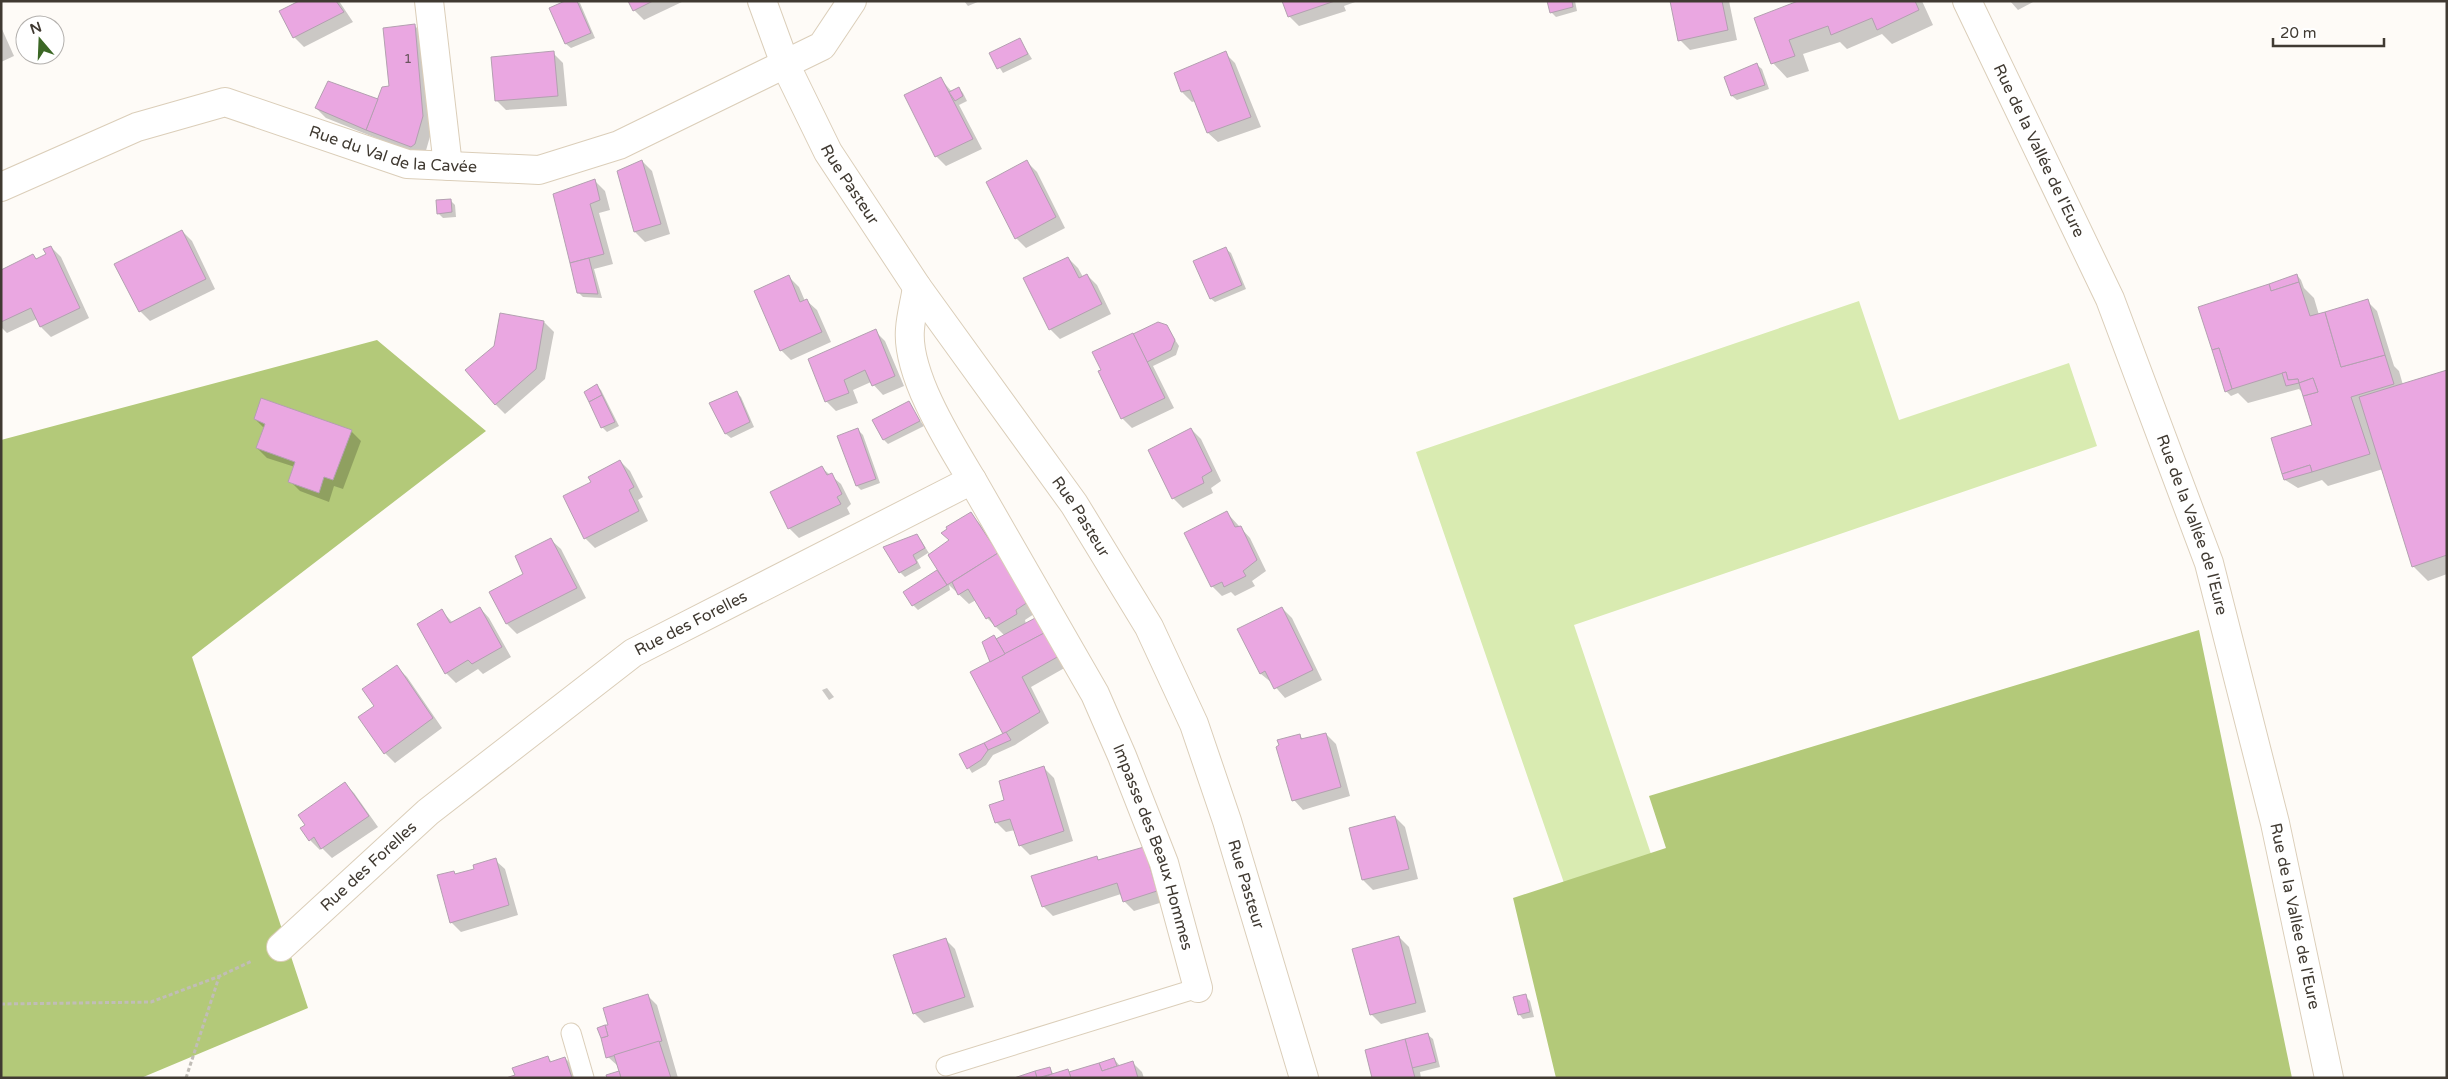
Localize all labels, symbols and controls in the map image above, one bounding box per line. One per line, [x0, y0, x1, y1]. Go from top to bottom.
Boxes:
north arrow [15, 15, 65, 65]
scale bar [2273, 15, 2384, 47]
text: N [28, 18, 44, 38]
text: 20 m [2280, 24, 2317, 42]
house number: 1 [404, 50, 412, 67]
street label: Rue de la Vallée de l'Eure [1989, 61, 2089, 241]
street label: Rue du Val de la Cavée [306, 121, 477, 177]
street label: Rue Pasteur [816, 141, 884, 229]
street label: Rue de la Vallée de l'Eure [2152, 432, 2232, 617]
street label: Rue Pasteur [1047, 472, 1115, 562]
street label: Rue des Forelles [631, 586, 751, 661]
street label: Impasse des Beaux Hommes [1108, 741, 1197, 953]
street label: Rue des Forelles [316, 817, 421, 916]
street label: Rue de la Vallée de l'Eure [2265, 821, 2324, 1011]
street label: Rue Pasteur [1223, 837, 1269, 932]

